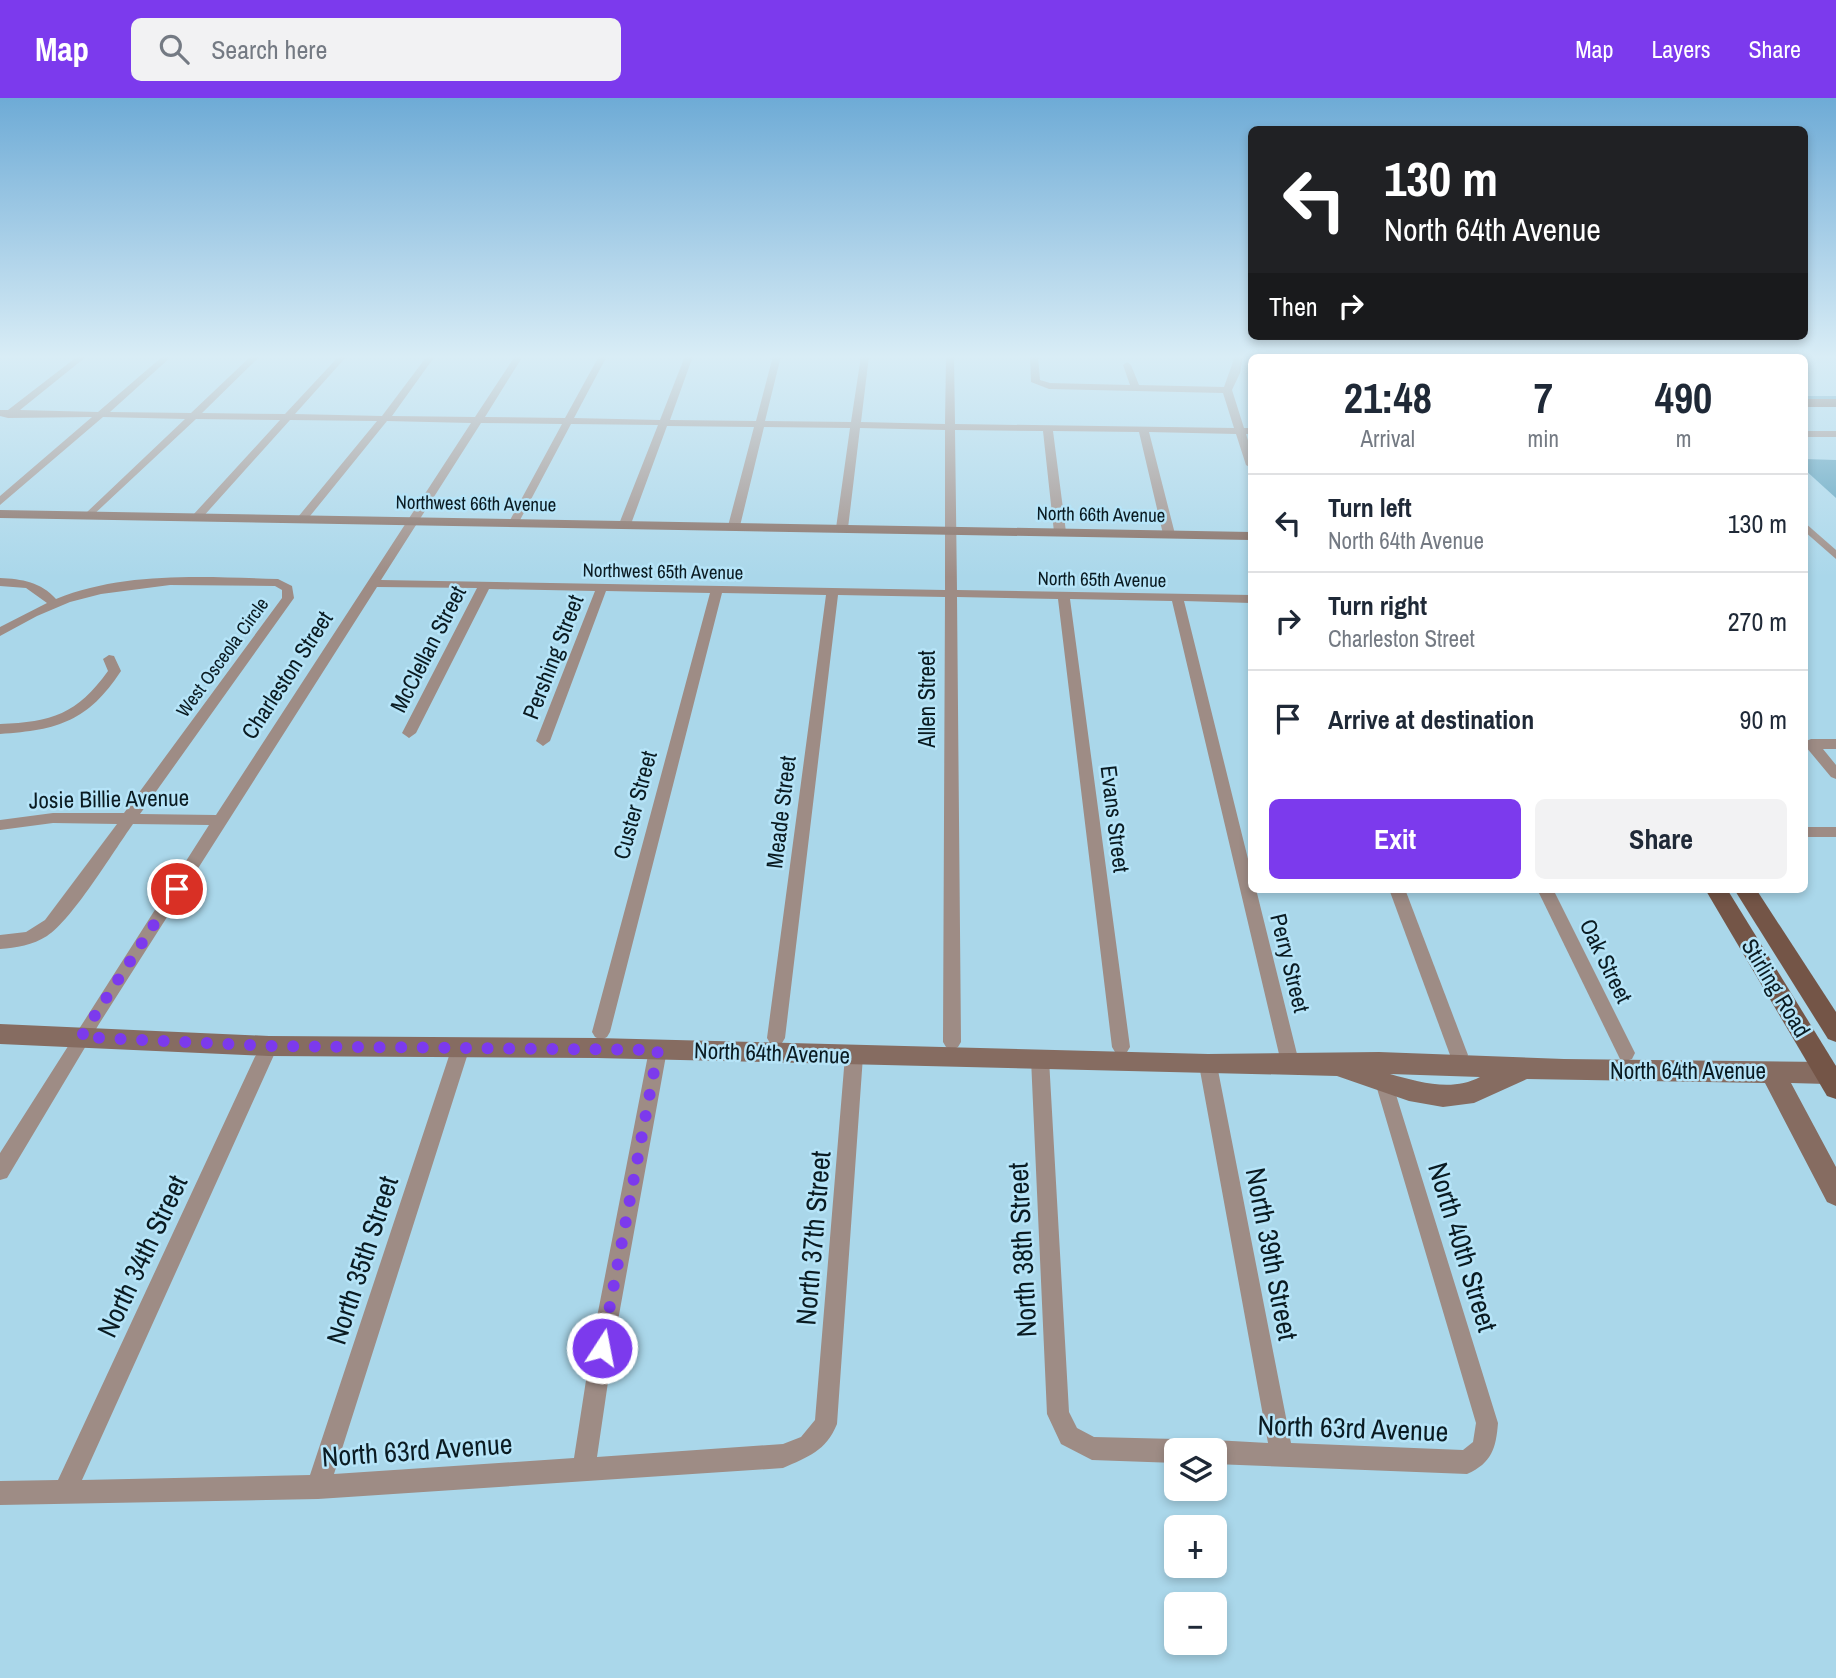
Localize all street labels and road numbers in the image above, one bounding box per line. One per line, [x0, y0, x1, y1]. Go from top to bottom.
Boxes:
street label: Northwest 66th Avenue [395, 489, 557, 517]
street label: North 66th Avenue [1036, 500, 1166, 528]
street label: Northwest 65th Avenue [582, 557, 744, 585]
street label: North 65th Avenue [1037, 565, 1167, 593]
street label: McClellan Street [382, 580, 473, 717]
street label: Pershing Street [515, 590, 590, 724]
street label: West Osceola Circle [170, 592, 274, 722]
street label: Charleston Street [234, 605, 340, 745]
street label: Allen Street [911, 650, 942, 749]
street label: Custer Street [605, 747, 664, 863]
street label: Meade Street [758, 754, 803, 870]
street label: Evans Street [1094, 763, 1137, 874]
street label: Josie Billie Avenue [29, 782, 189, 815]
street label: Perry Street [1263, 910, 1318, 1015]
street label: Oak Street [1573, 913, 1640, 1008]
street label: Stirling Road [1735, 933, 1818, 1043]
street label: North 64th Avenue [694, 1034, 850, 1071]
street label: North 64th Avenue [1610, 1055, 1766, 1086]
street label: North 37th Street [786, 1149, 840, 1327]
street label: North 40th Street [1419, 1158, 1507, 1336]
street label: North 38th Street [998, 1162, 1046, 1338]
street label: North 39th Street [1237, 1165, 1307, 1343]
street label: North 34th Street [88, 1169, 196, 1343]
street label: North 35th Street [317, 1171, 407, 1349]
street label: North 63rd Avenue [1257, 1406, 1449, 1450]
street label: North 63rd Avenue [320, 1424, 514, 1476]

